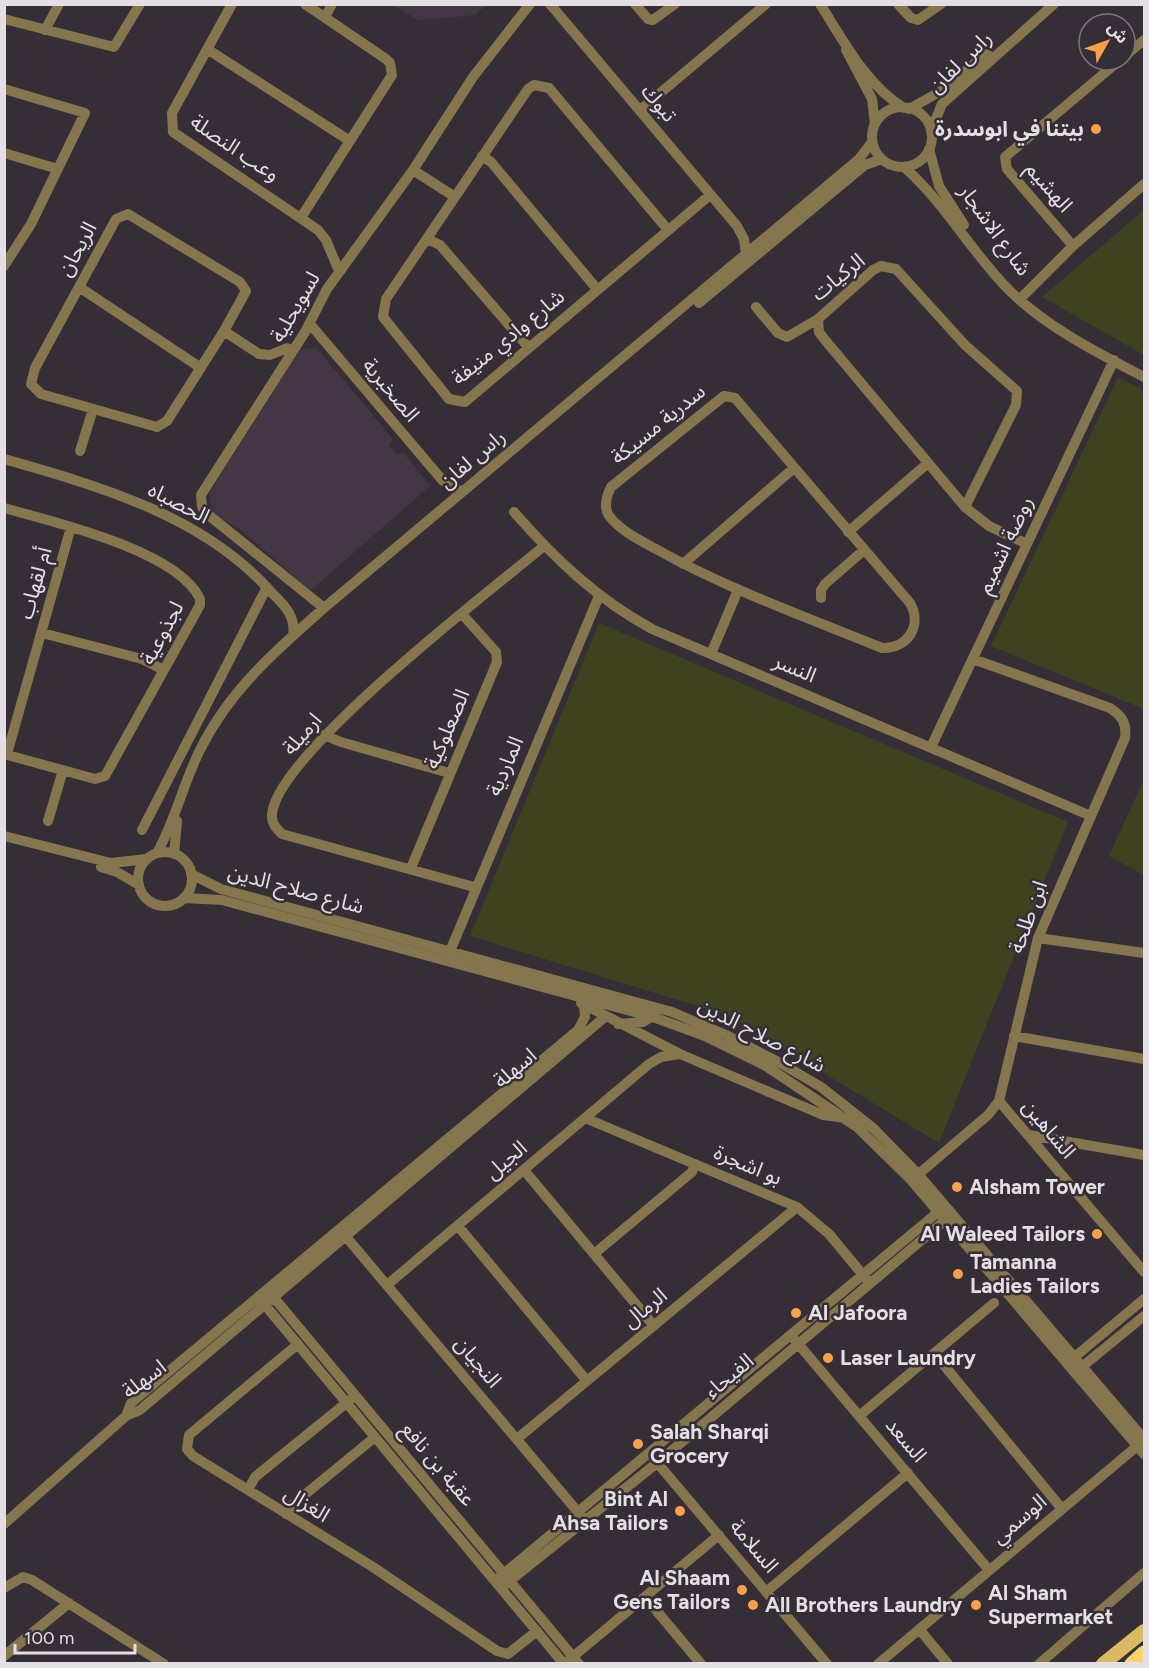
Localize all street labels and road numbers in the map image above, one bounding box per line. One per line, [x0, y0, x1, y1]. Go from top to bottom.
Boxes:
street label: راس لفان [923, 25, 997, 98]
street label: تبوك [636, 79, 682, 127]
street label: وعب النصلة [186, 109, 285, 187]
street label: الهشيم [1018, 156, 1078, 219]
street label: شارع الاشجار [951, 178, 1037, 282]
street label: الريحان [51, 217, 102, 280]
street label: الركيات [806, 248, 869, 306]
street label: لسويحلية [264, 267, 325, 346]
street label: شارع وادي منيفة [446, 283, 572, 393]
street label: الصخبرية [358, 353, 425, 426]
street label: سدرية مسيكة [606, 378, 710, 469]
street label: راس لفان [433, 424, 510, 494]
street label: الحصباه [144, 477, 214, 529]
street label: روضة اشميم [971, 492, 1041, 599]
street label: أم لقهاب [12, 544, 61, 623]
street label: لجذوعية [135, 597, 189, 669]
street label: النسر [769, 647, 820, 688]
street label: الصعلوكية [419, 685, 475, 772]
street label: ارميلة [277, 708, 327, 760]
street label: الماردية [481, 732, 528, 799]
street label: شارع صلاح الدين [225, 858, 367, 922]
street label: ابن طلحة [1003, 877, 1052, 956]
street label: شارع صلاح الدين [693, 992, 830, 1080]
street label: اسهلة [488, 1042, 541, 1093]
street label: الشاهين [1017, 1094, 1081, 1163]
street label: الجيل [480, 1135, 532, 1184]
street label: بو اشجرة [710, 1139, 786, 1190]
street label: الرمال [618, 1282, 672, 1333]
street label: النجيان [450, 1331, 507, 1392]
street label: الفيحاء [699, 1348, 758, 1403]
street label: اسهلة [117, 1354, 171, 1403]
street label: السعد [881, 1412, 932, 1467]
street label: عقبة بن نافع [394, 1417, 481, 1513]
street label: الغزال [280, 1480, 335, 1527]
street label: الوسمي [986, 1488, 1054, 1552]
street label: السلامة [725, 1514, 784, 1578]

